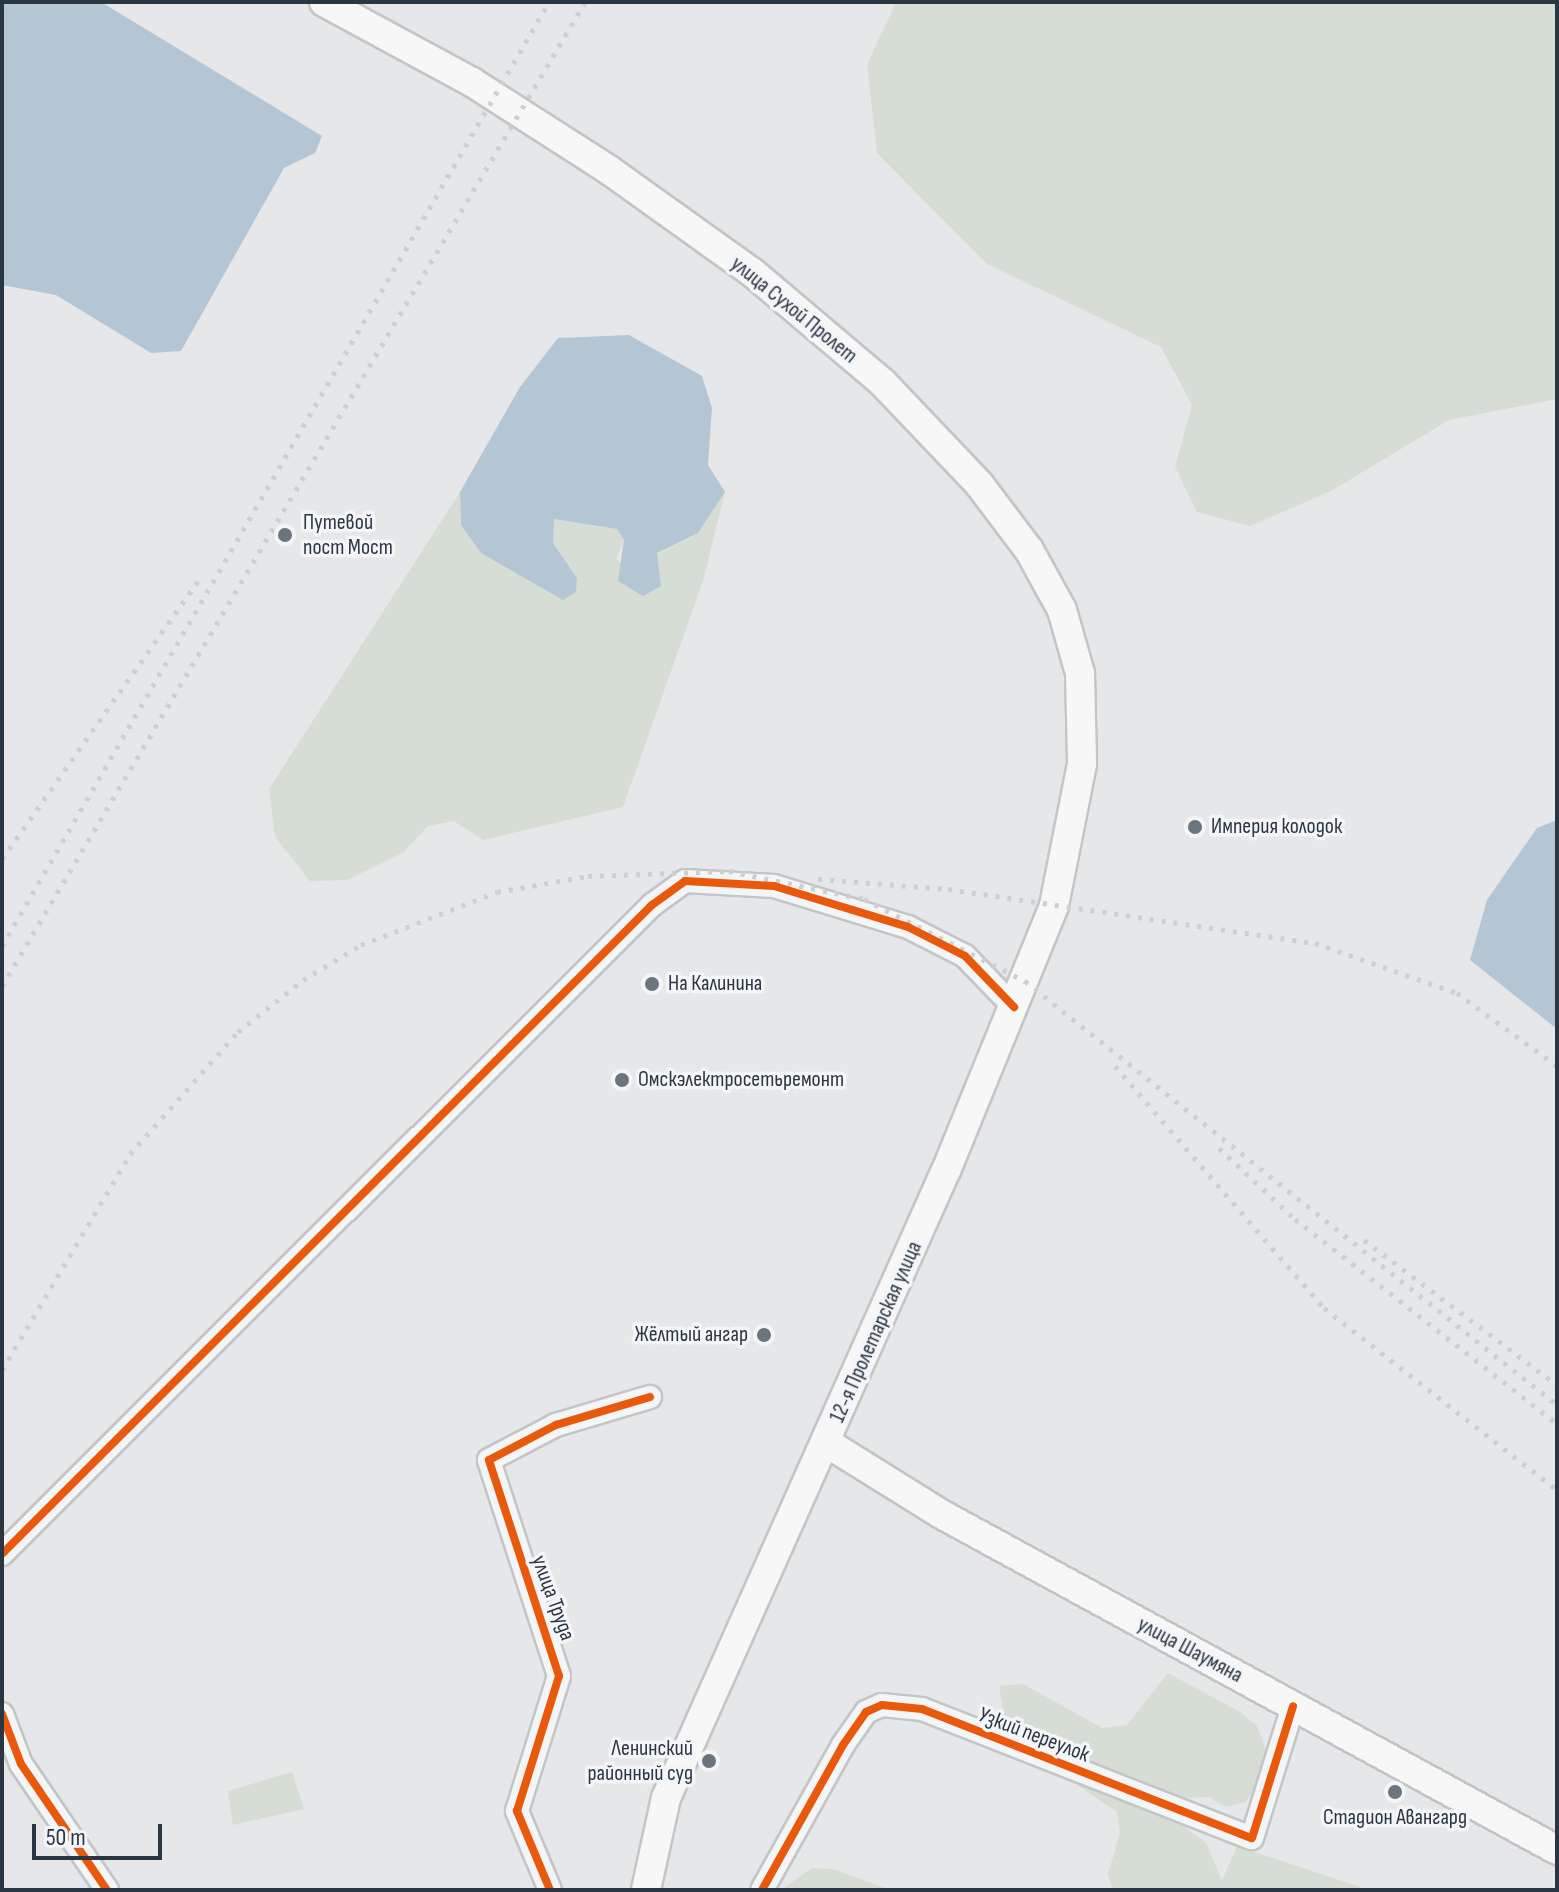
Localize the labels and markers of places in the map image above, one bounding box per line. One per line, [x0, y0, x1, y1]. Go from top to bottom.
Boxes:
place label: Путевой пост Мост [303, 509, 393, 560]
marker: Путевой пост Мост [274, 524, 296, 546]
place label: Империя колодок [1211, 814, 1342, 840]
marker: Империя колодок [1186, 818, 1204, 836]
place label: На Калинина [668, 971, 762, 997]
marker: На Калинина [643, 975, 661, 993]
place label: Омскэлектросетьремонт [638, 1067, 844, 1093]
marker: Омскэлектросетьремонт [613, 1071, 631, 1089]
place label: Жёлтый ангар [634, 1322, 748, 1348]
marker: Жёлтый ангар [755, 1326, 773, 1344]
place label: Ленинский районный суд [587, 1735, 693, 1786]
marker: Ленинский районный суд [700, 1752, 718, 1770]
marker: Стадион Авангард [1386, 1783, 1404, 1801]
place label: Стадион Авангард [1323, 1805, 1467, 1831]

